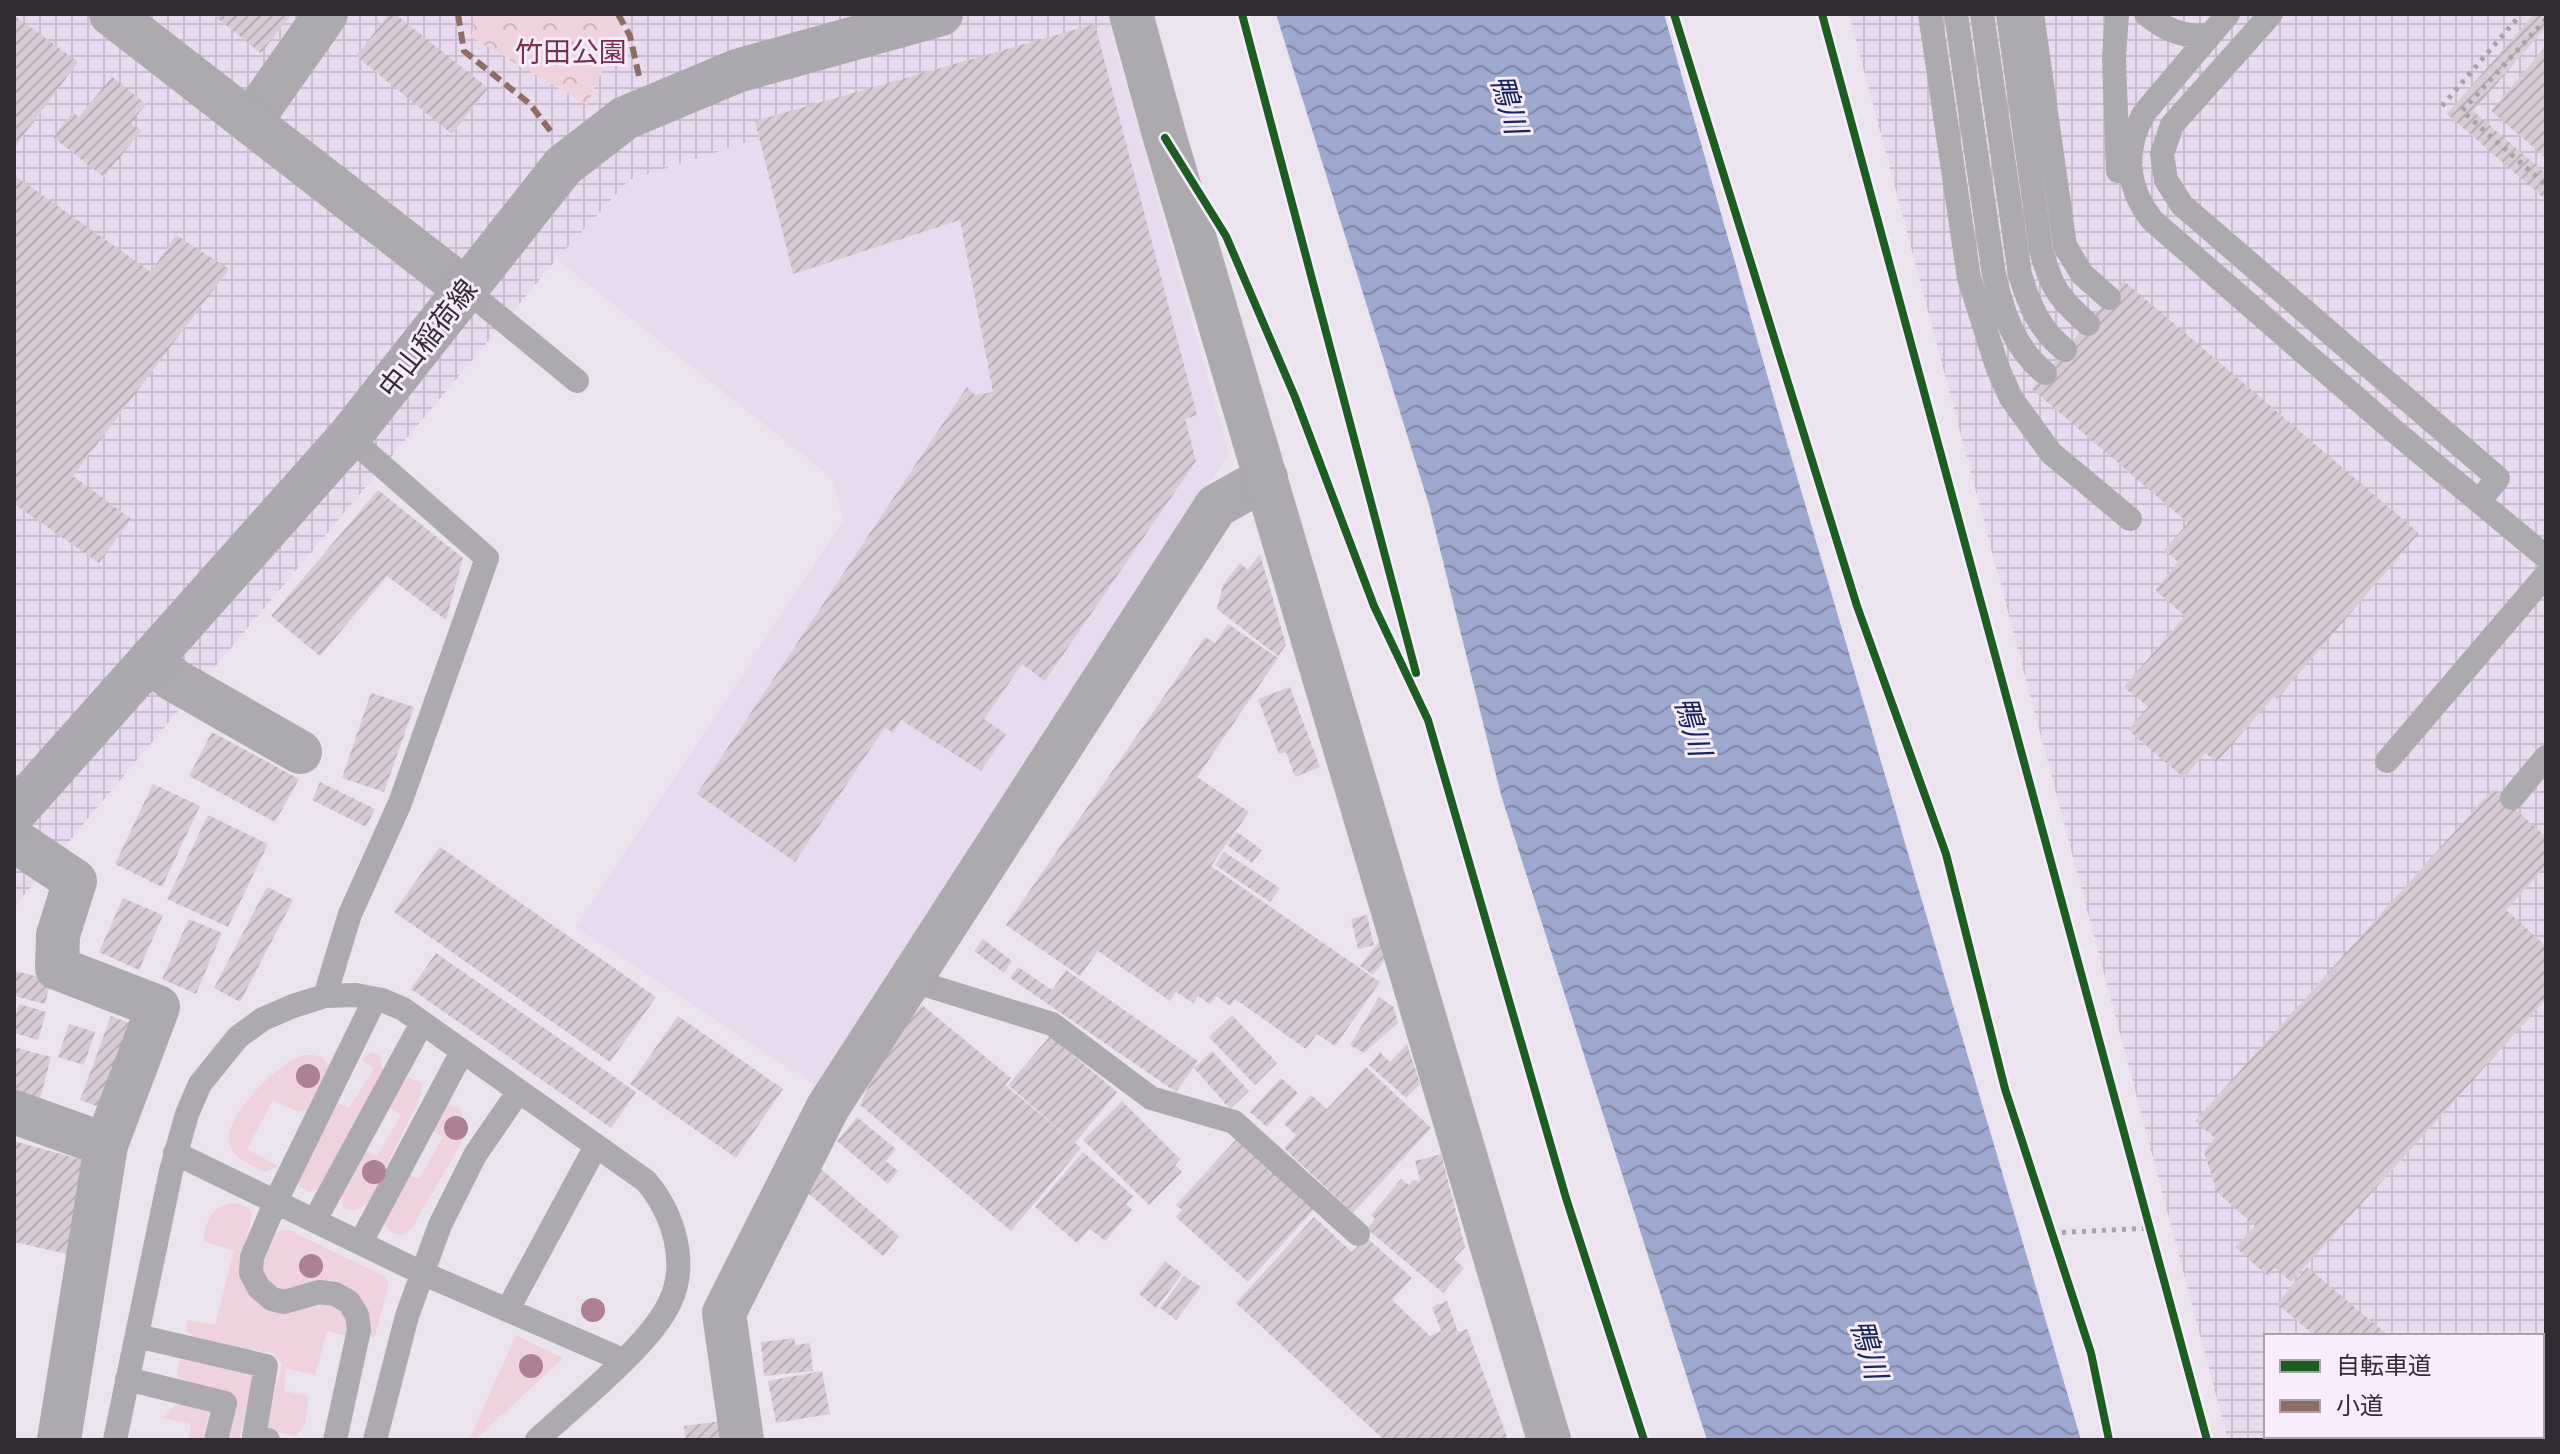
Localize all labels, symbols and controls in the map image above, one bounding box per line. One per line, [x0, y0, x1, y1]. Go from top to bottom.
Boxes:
park label: 竹田公園 [515, 33, 627, 70]
water label: 鴨川 [1483, 70, 1538, 141]
street label: 中山稲荷線 [369, 271, 485, 405]
water label: 鴨川 [1667, 692, 1722, 763]
water label: 鴨川 [1843, 1315, 1898, 1386]
legend [2264, 1334, 2544, 1438]
text: 自転車道 [2336, 1349, 2432, 1381]
text: 小道 [2336, 1389, 2384, 1421]

